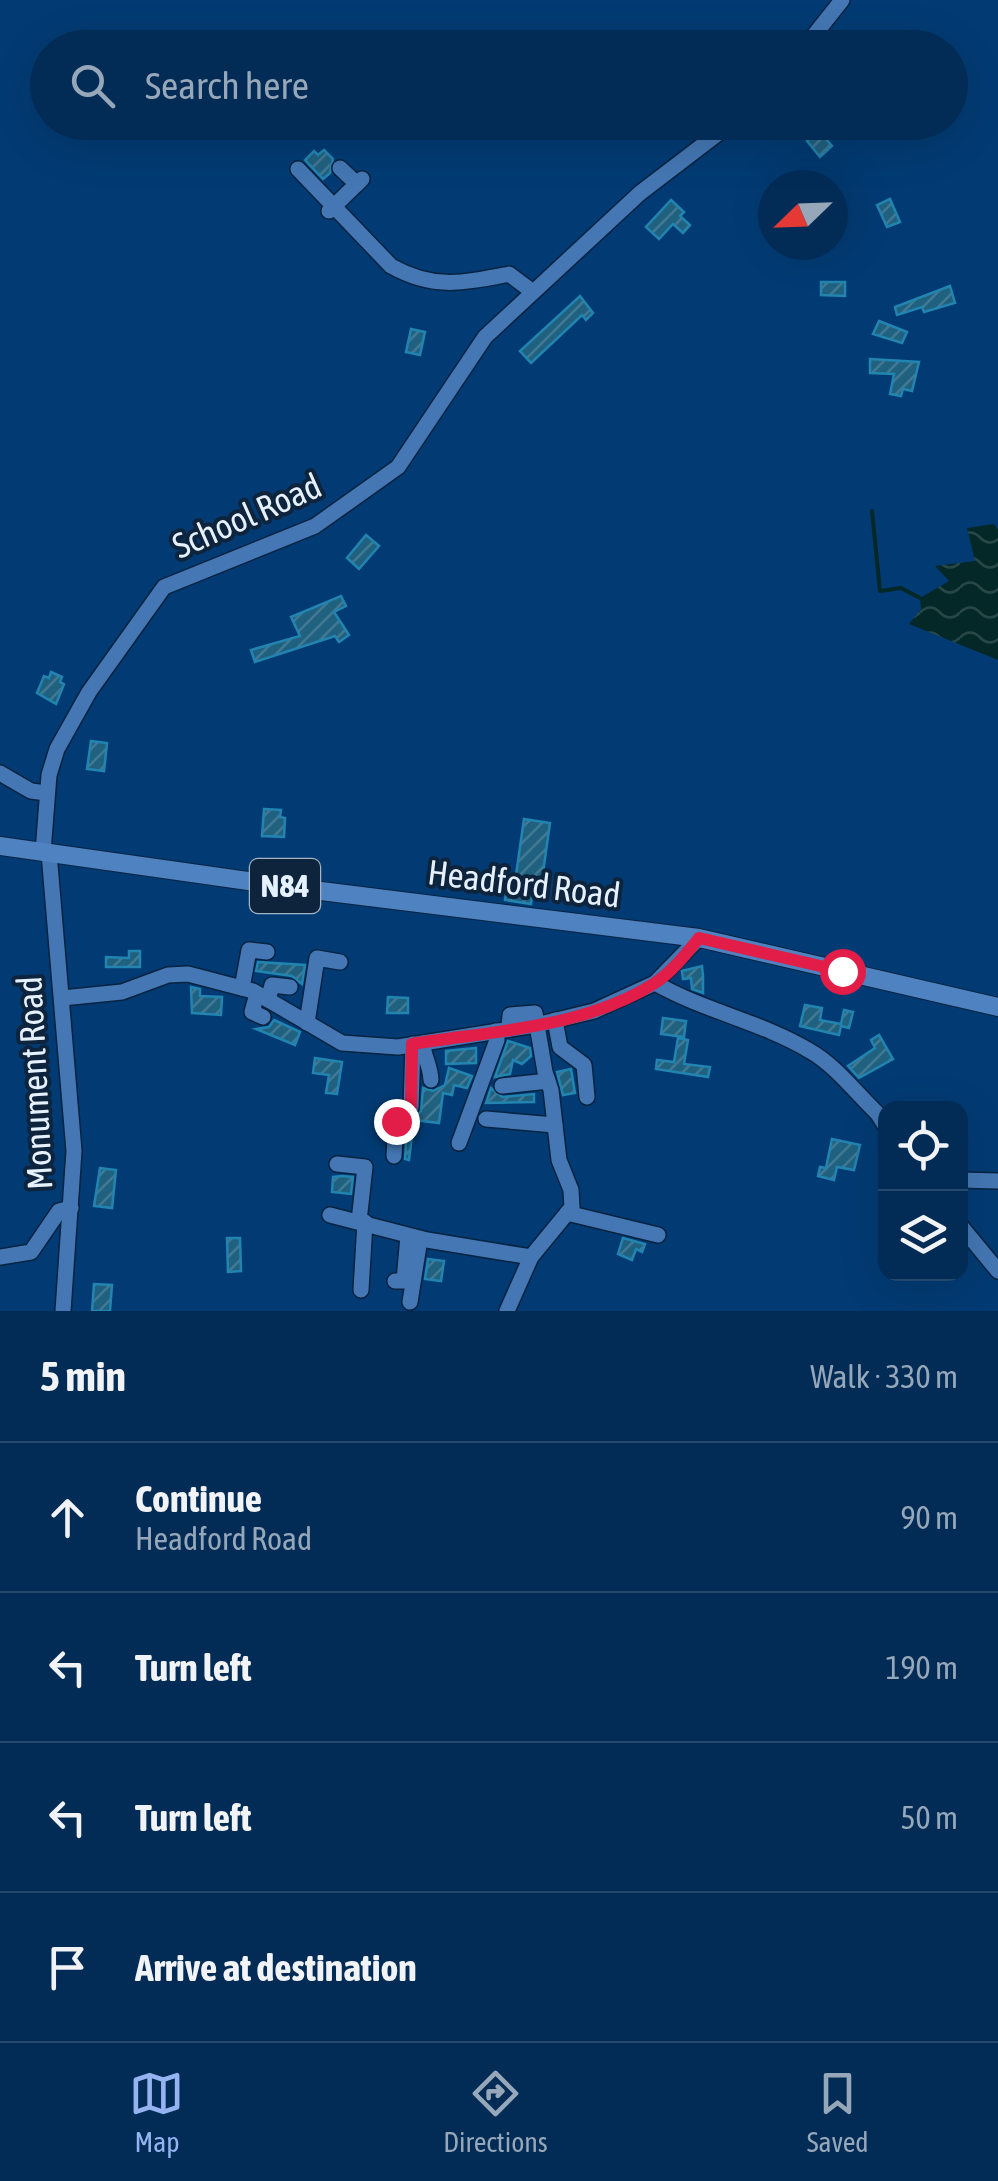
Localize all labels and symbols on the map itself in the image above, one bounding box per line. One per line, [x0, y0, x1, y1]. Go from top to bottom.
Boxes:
north arrow [758, 170, 848, 260]
street label: School Road [166, 465, 327, 566]
street label: Headford Road [426, 851, 623, 915]
road number: N84 [250, 859, 320, 913]
route start [820, 949, 866, 995]
street label: Monument Road [8, 975, 60, 1191]
route end [374, 1099, 420, 1145]

